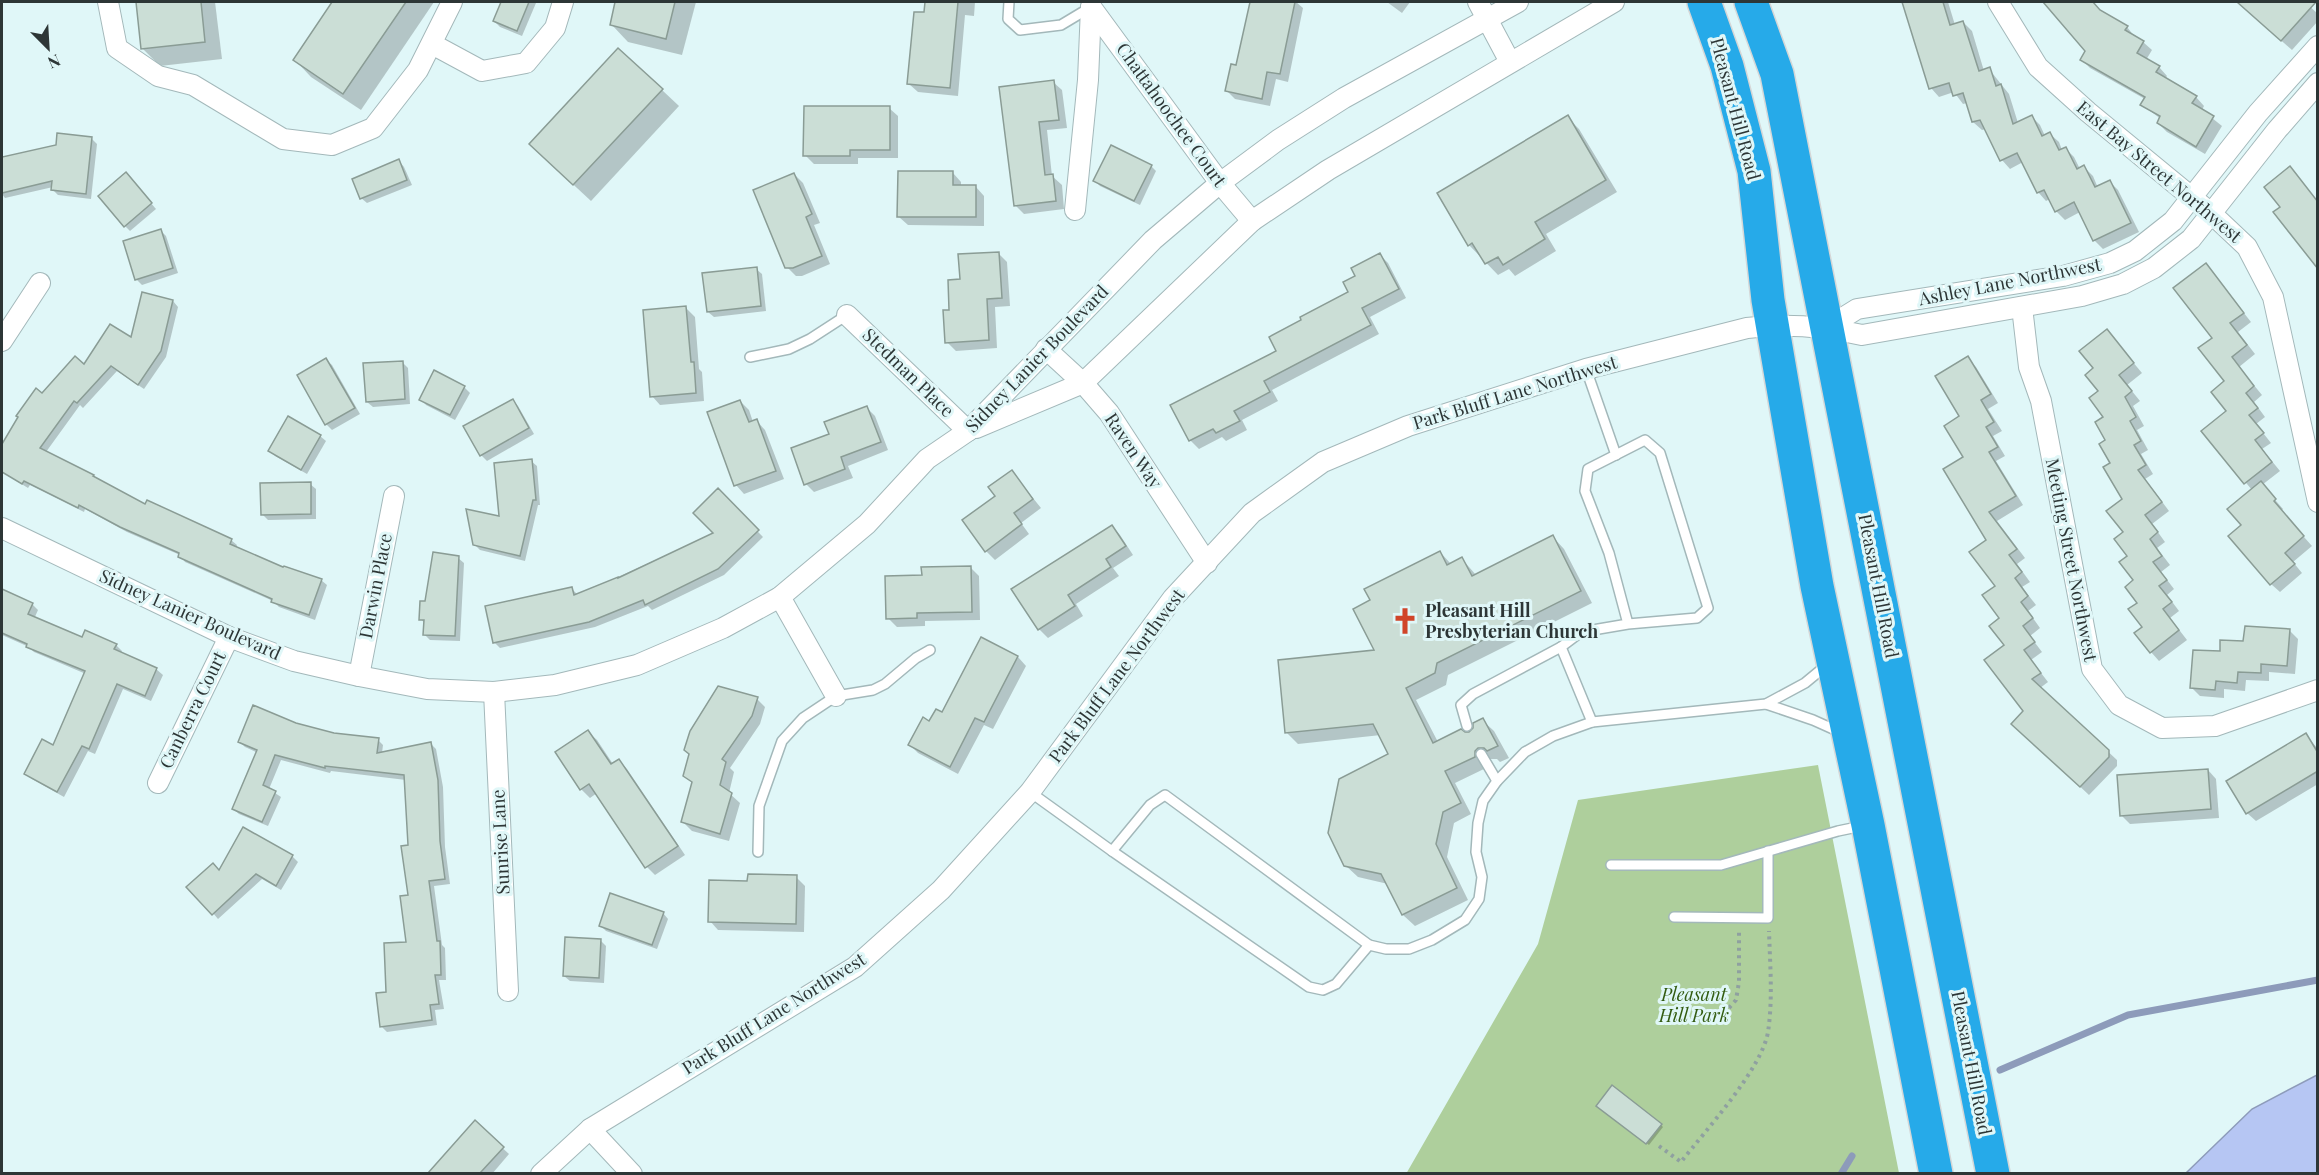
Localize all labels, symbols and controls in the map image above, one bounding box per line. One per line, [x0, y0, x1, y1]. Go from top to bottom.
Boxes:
north arrow [18, 18, 78, 78]
street label: Pleasant Hill Road [1705, 35, 1767, 183]
street label: Chattahoochee Court [1111, 38, 1233, 192]
text: N [44, 50, 64, 74]
street label: East Bay Street Northwest [2072, 95, 2248, 248]
street label: Ashley Lane Northwest [1916, 251, 2104, 311]
street label: Sidney Lanier Boulevard [959, 279, 1113, 437]
street label: Stedman Place [858, 323, 960, 422]
street label: Park Bluff Lane Northwest [1410, 349, 1620, 435]
street label: Raven Way [1100, 408, 1168, 493]
street label: Meeting Street Northwest [2040, 456, 2104, 664]
street label: Pleasant Hill Road [1853, 512, 1905, 660]
street label: Darwin Place [353, 531, 397, 640]
street label: Sidney Lanier Boulevard [96, 563, 285, 665]
street label: Park Bluff Lane Northwest [1043, 583, 1190, 767]
place label: Pleasant Hill Presbyterian Church [1425, 598, 1598, 643]
church icon: Pleasant Hill Presbyterian Church [1390, 606, 1420, 636]
street label: Canberra Court [153, 646, 231, 772]
street label: Sunrise Lane [485, 789, 515, 895]
street label: Park Bluff Lane Northwest [677, 946, 870, 1080]
park label: Pleasant Hill Park [1658, 982, 1729, 1027]
street label: Pleasant Hill Road [1946, 989, 1998, 1137]

